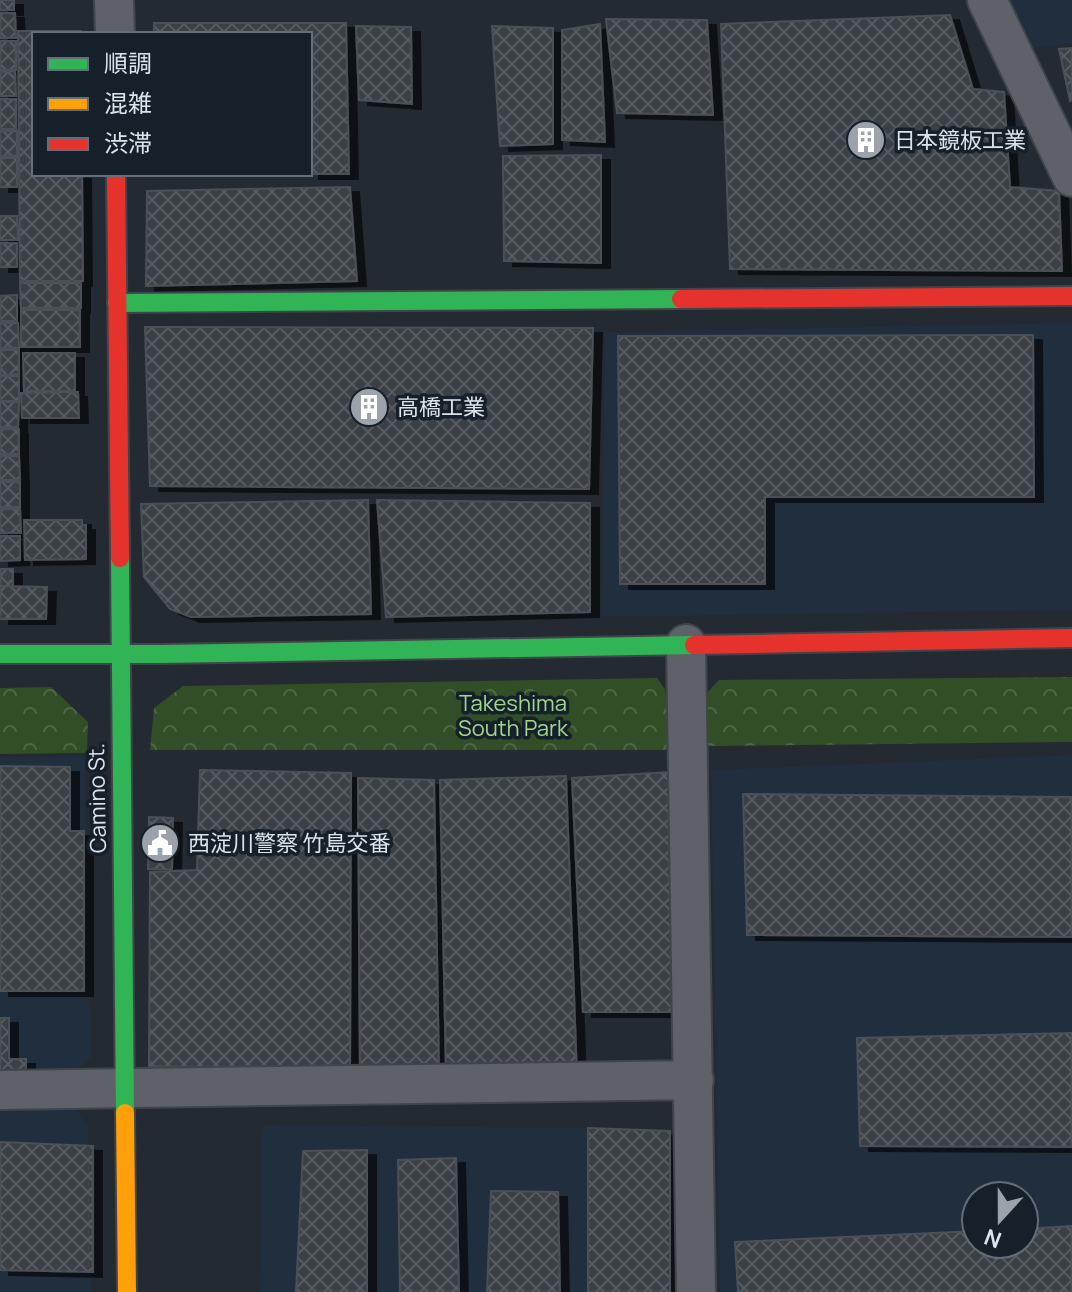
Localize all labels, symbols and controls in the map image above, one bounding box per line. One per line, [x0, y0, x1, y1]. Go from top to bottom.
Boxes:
legend [32, 32, 312, 176]
text: 順調 [104, 46, 152, 79]
text: 混雑 [104, 86, 152, 119]
building icon: 日本鏡板工業 [845, 119, 887, 161]
place label: 日本鏡板工業 [894, 125, 1026, 155]
text: 渋滞 [104, 126, 152, 159]
building icon: 高橋工業 [348, 386, 390, 428]
place label: 高橋工業 [397, 392, 485, 422]
park label: Takeshima South Park [458, 688, 569, 743]
street label: Camino St. [81, 743, 113, 853]
public building icon: 西淀川警察 竹島交番 [139, 822, 181, 864]
place label: 西淀川警察 竹島交番 [188, 828, 390, 858]
north arrow [960, 1180, 1040, 1260]
text: N [980, 1222, 1006, 1256]

